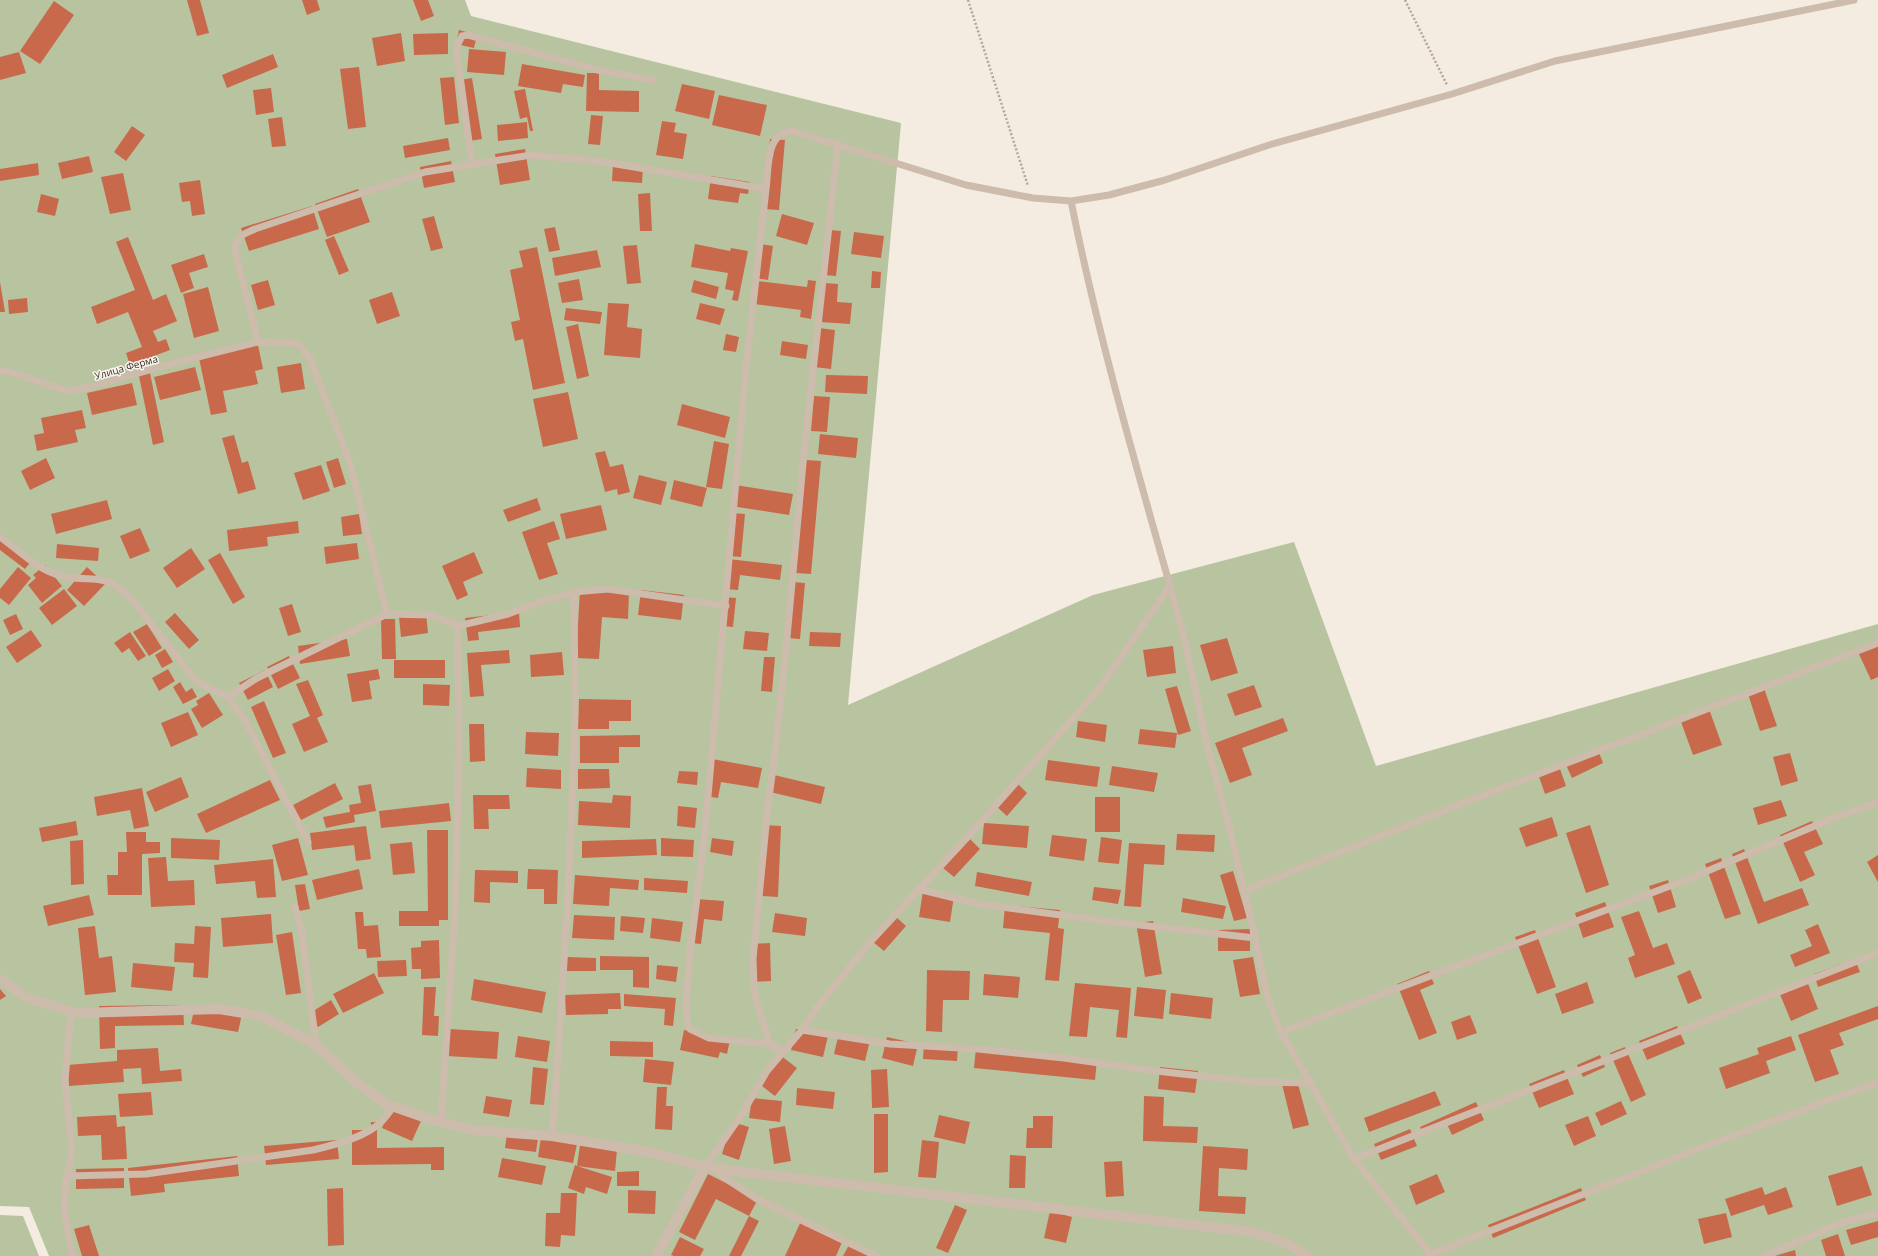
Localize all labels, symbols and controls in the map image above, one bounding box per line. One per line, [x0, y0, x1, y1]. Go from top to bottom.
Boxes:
street label: Улица Ферма [93, 351, 159, 383]

